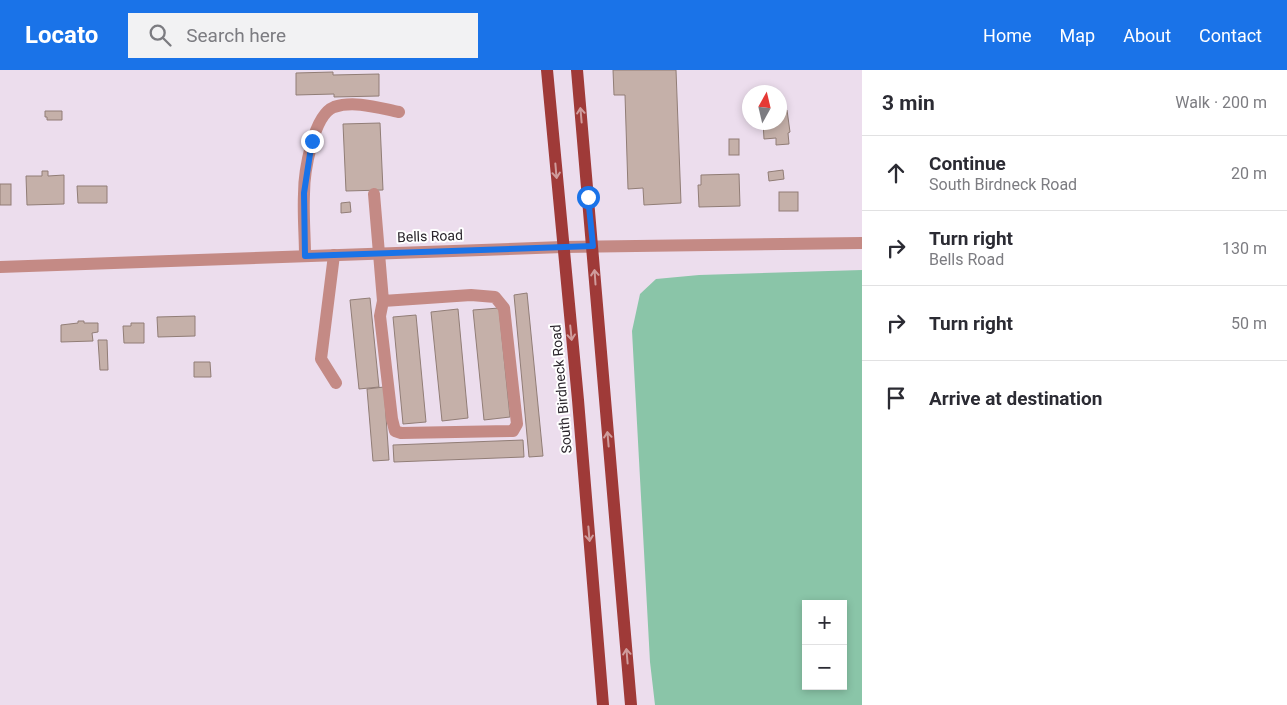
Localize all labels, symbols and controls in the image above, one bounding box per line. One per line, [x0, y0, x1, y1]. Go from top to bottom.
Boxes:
search box [128, 13, 478, 58]
text: Locato [25, 21, 98, 49]
icon: search [146, 21, 174, 49]
text: Search here [186, 24, 286, 47]
text: Home [983, 25, 1032, 46]
text: Map [1060, 25, 1095, 46]
text: About [1123, 25, 1171, 46]
text: Contact [1199, 25, 1262, 46]
north arrow [742, 85, 787, 130]
text: 3 min [882, 91, 935, 115]
text: Walk · 200 m [1175, 93, 1267, 112]
one-way arrow [576, 108, 585, 124]
route end [301, 130, 324, 153]
text: Continue [929, 152, 1006, 175]
icon: ahead [882, 159, 910, 187]
one-way arrow [551, 163, 561, 179]
text: 20 m [1231, 164, 1267, 183]
text: South Birdneck Road [929, 175, 1077, 194]
route start [577, 186, 600, 209]
street label: Bells Road [397, 227, 463, 245]
text: Turn right [929, 227, 1013, 250]
icon: right [882, 234, 910, 262]
text: 130 m [1222, 239, 1267, 258]
text: Bells Road [929, 250, 1004, 269]
one-way arrow [591, 269, 600, 285]
icon: right [882, 309, 910, 337]
text: Turn right [929, 312, 1013, 335]
text: 50 m [1231, 314, 1267, 333]
street label: South Birdneck Road [547, 324, 575, 454]
one-way arrow [566, 324, 576, 340]
icon: arrive [882, 384, 910, 412]
text: Arrive at destination [929, 387, 1102, 410]
one-way arrow [603, 431, 613, 447]
one-way arrow [584, 526, 593, 542]
map controls [802, 600, 847, 690]
button: + [802, 600, 847, 645]
button: − [802, 645, 847, 690]
one-way arrow [622, 649, 632, 665]

